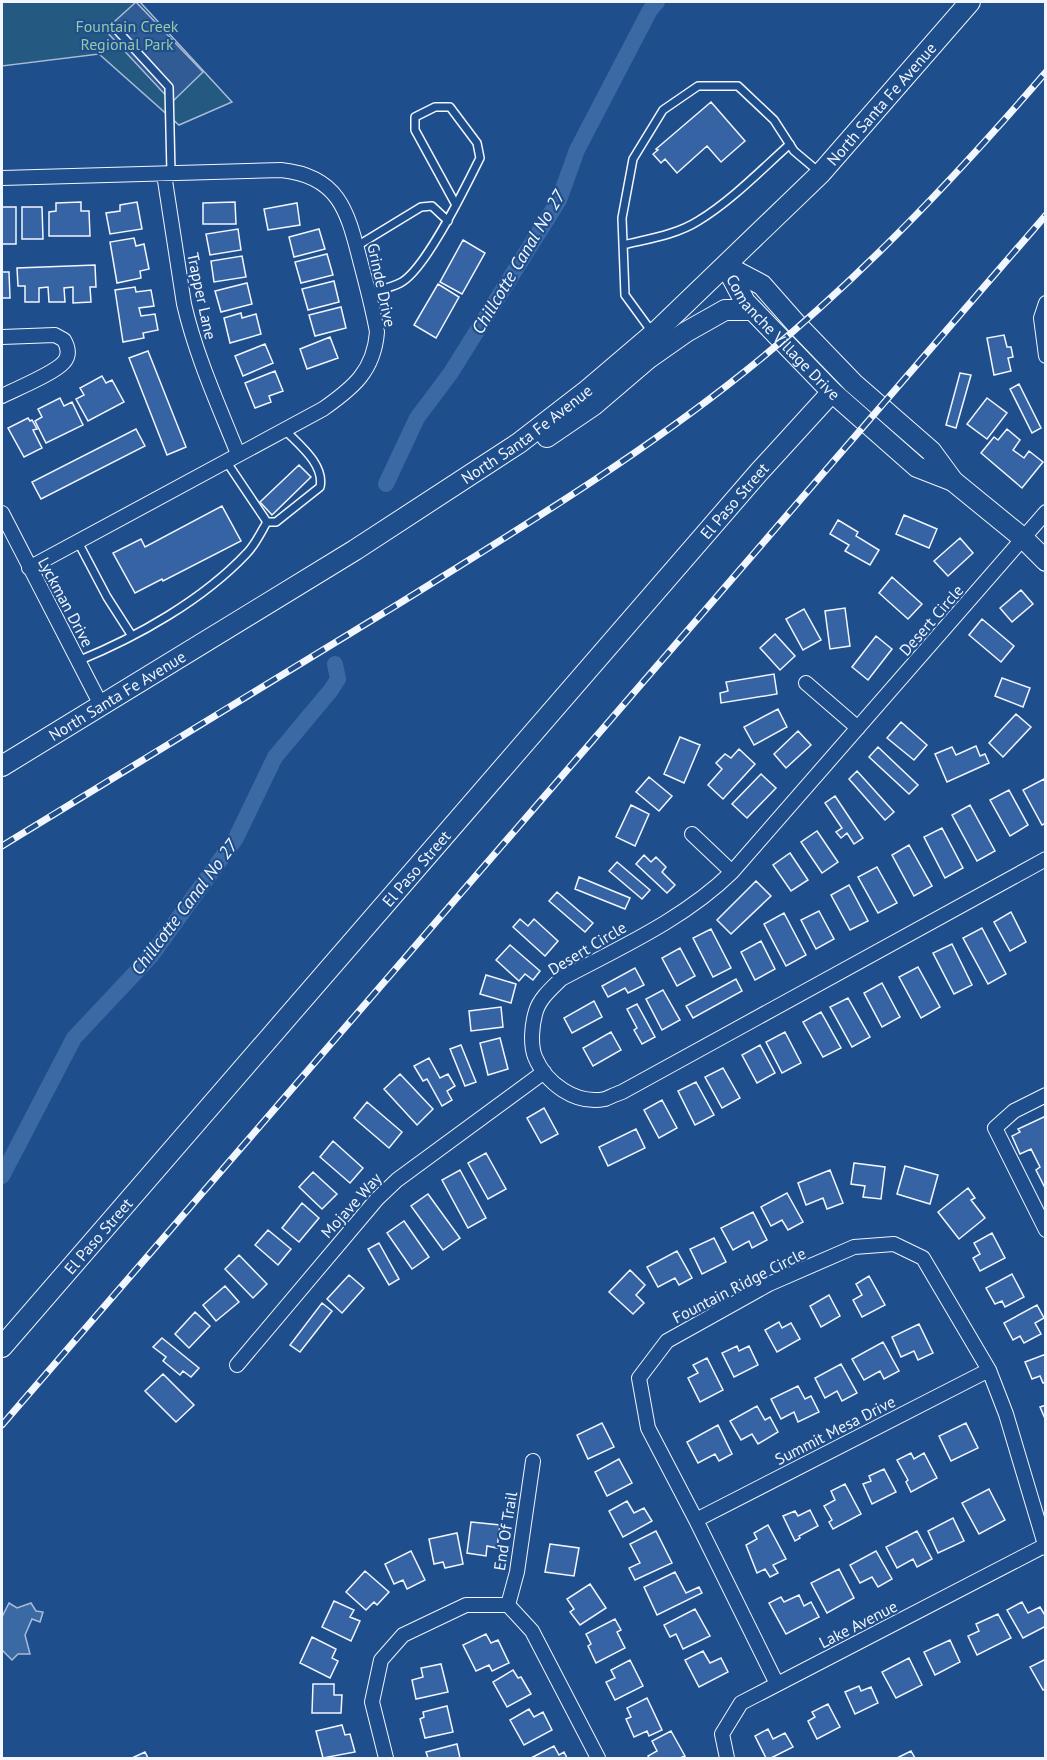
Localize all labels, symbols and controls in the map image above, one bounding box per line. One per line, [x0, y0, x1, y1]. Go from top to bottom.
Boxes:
park label: Fountain Creek Regional Park [76, 16, 179, 54]
street label: North Santa Fe Avenue [822, 38, 940, 169]
water label: Chillcotte Canal No 27 [466, 184, 571, 338]
street label: Grinde Drive [363, 241, 401, 329]
street label: Trapper Lane [183, 251, 221, 341]
street label: Comanche Village Drive [722, 271, 844, 404]
street label: North Santa Fe Avenue [457, 380, 596, 488]
street label: El Paso Street [696, 458, 773, 543]
street label: Lyckman Drive [34, 554, 98, 650]
street label: Desert Circle [895, 580, 967, 660]
street label: North Santa Fe Avenue [45, 646, 189, 745]
street label: El Paso Street [378, 826, 455, 911]
water label: Chillcotte Canal No 27 [126, 833, 243, 979]
street label: Desert Circle [544, 917, 630, 979]
street label: Mojave Way [316, 1168, 386, 1242]
street label: El Paso Street [60, 1193, 137, 1278]
street label: Fountain Ridge Circle [669, 1243, 809, 1327]
street label: Summit Mesa Drive [771, 1391, 899, 1469]
street label: End Of Trail [489, 1490, 521, 1572]
street label: Lake Avenue [815, 1596, 901, 1652]

